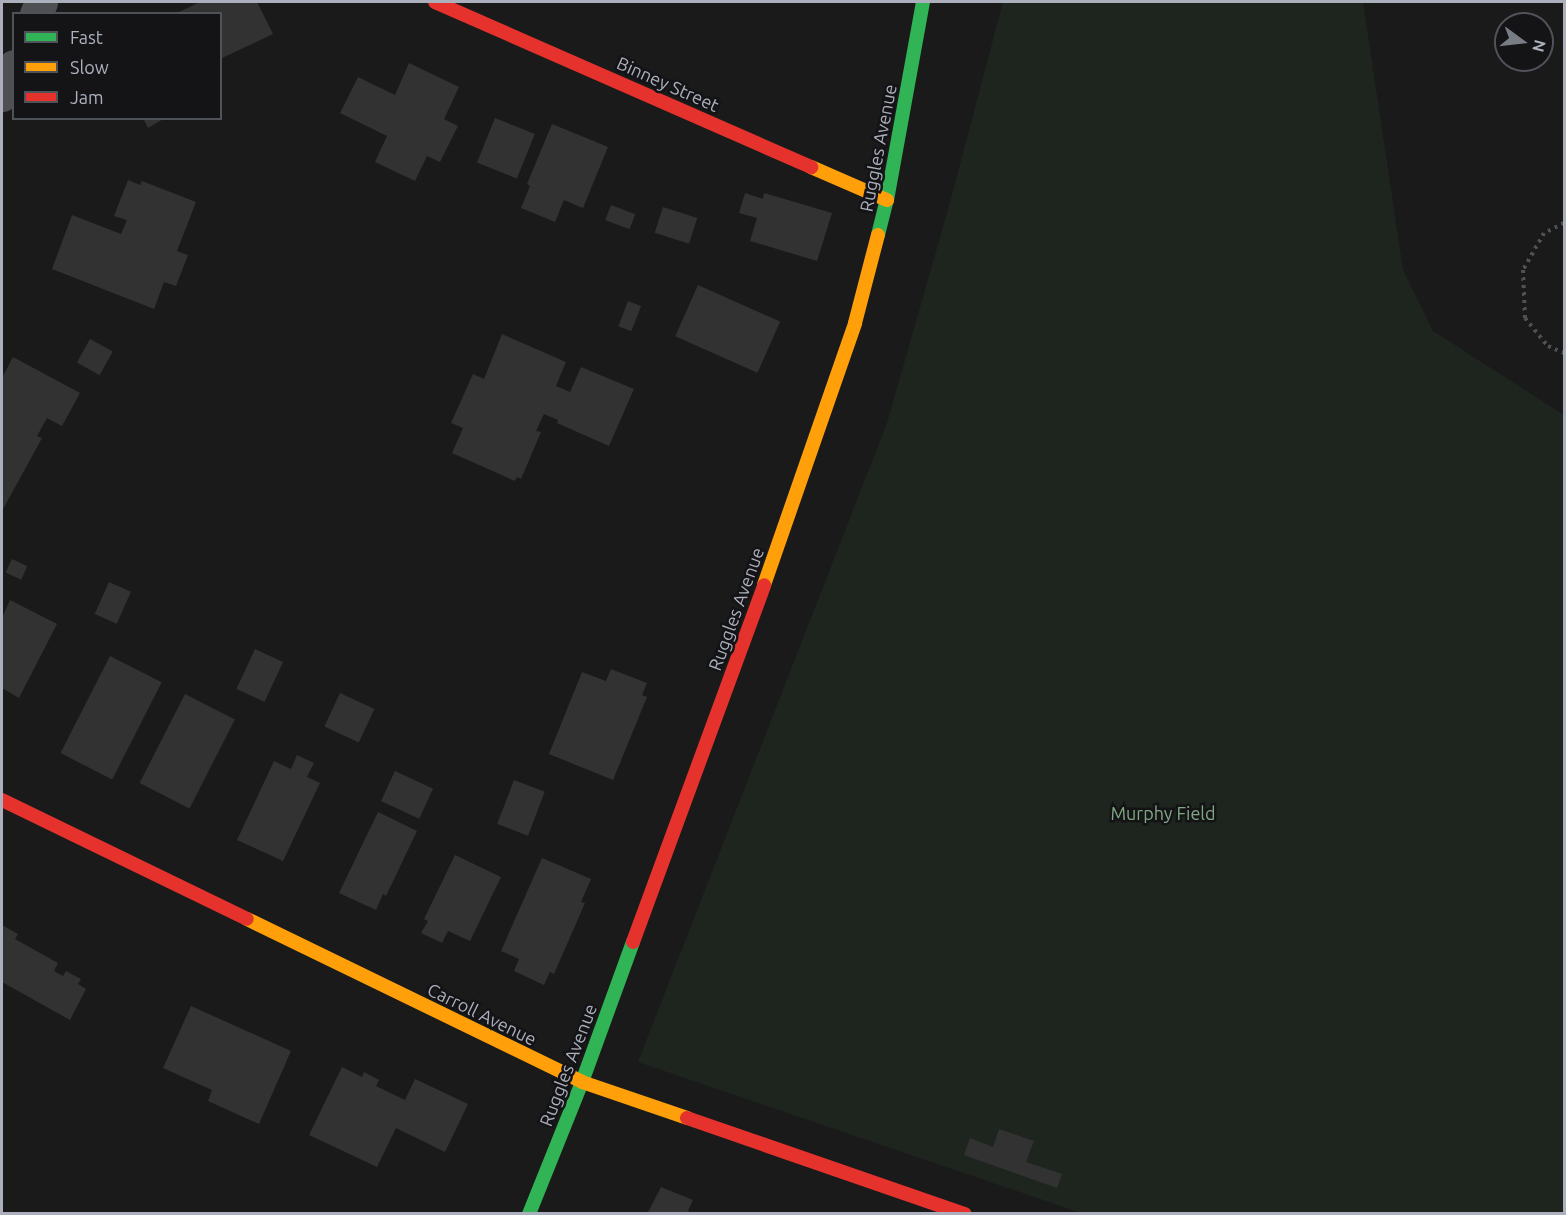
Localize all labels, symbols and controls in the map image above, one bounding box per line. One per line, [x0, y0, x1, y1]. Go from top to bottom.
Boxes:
legend [12, 12, 222, 120]
north arrow [1494, 12, 1554, 72]
text: Fast [70, 27, 103, 47]
text: N [1529, 38, 1550, 54]
street label: Binney Street [614, 52, 722, 116]
text: Slow [70, 57, 109, 77]
street label: Ruggles Avenue [855, 82, 901, 214]
text: Jam [70, 87, 104, 107]
street label: Ruggles Avenue [704, 544, 768, 674]
park label: Murphy Field [1110, 802, 1216, 824]
street label: Carroll Avenue [424, 978, 540, 1050]
street label: Ruggles Avenue [535, 1001, 601, 1129]

